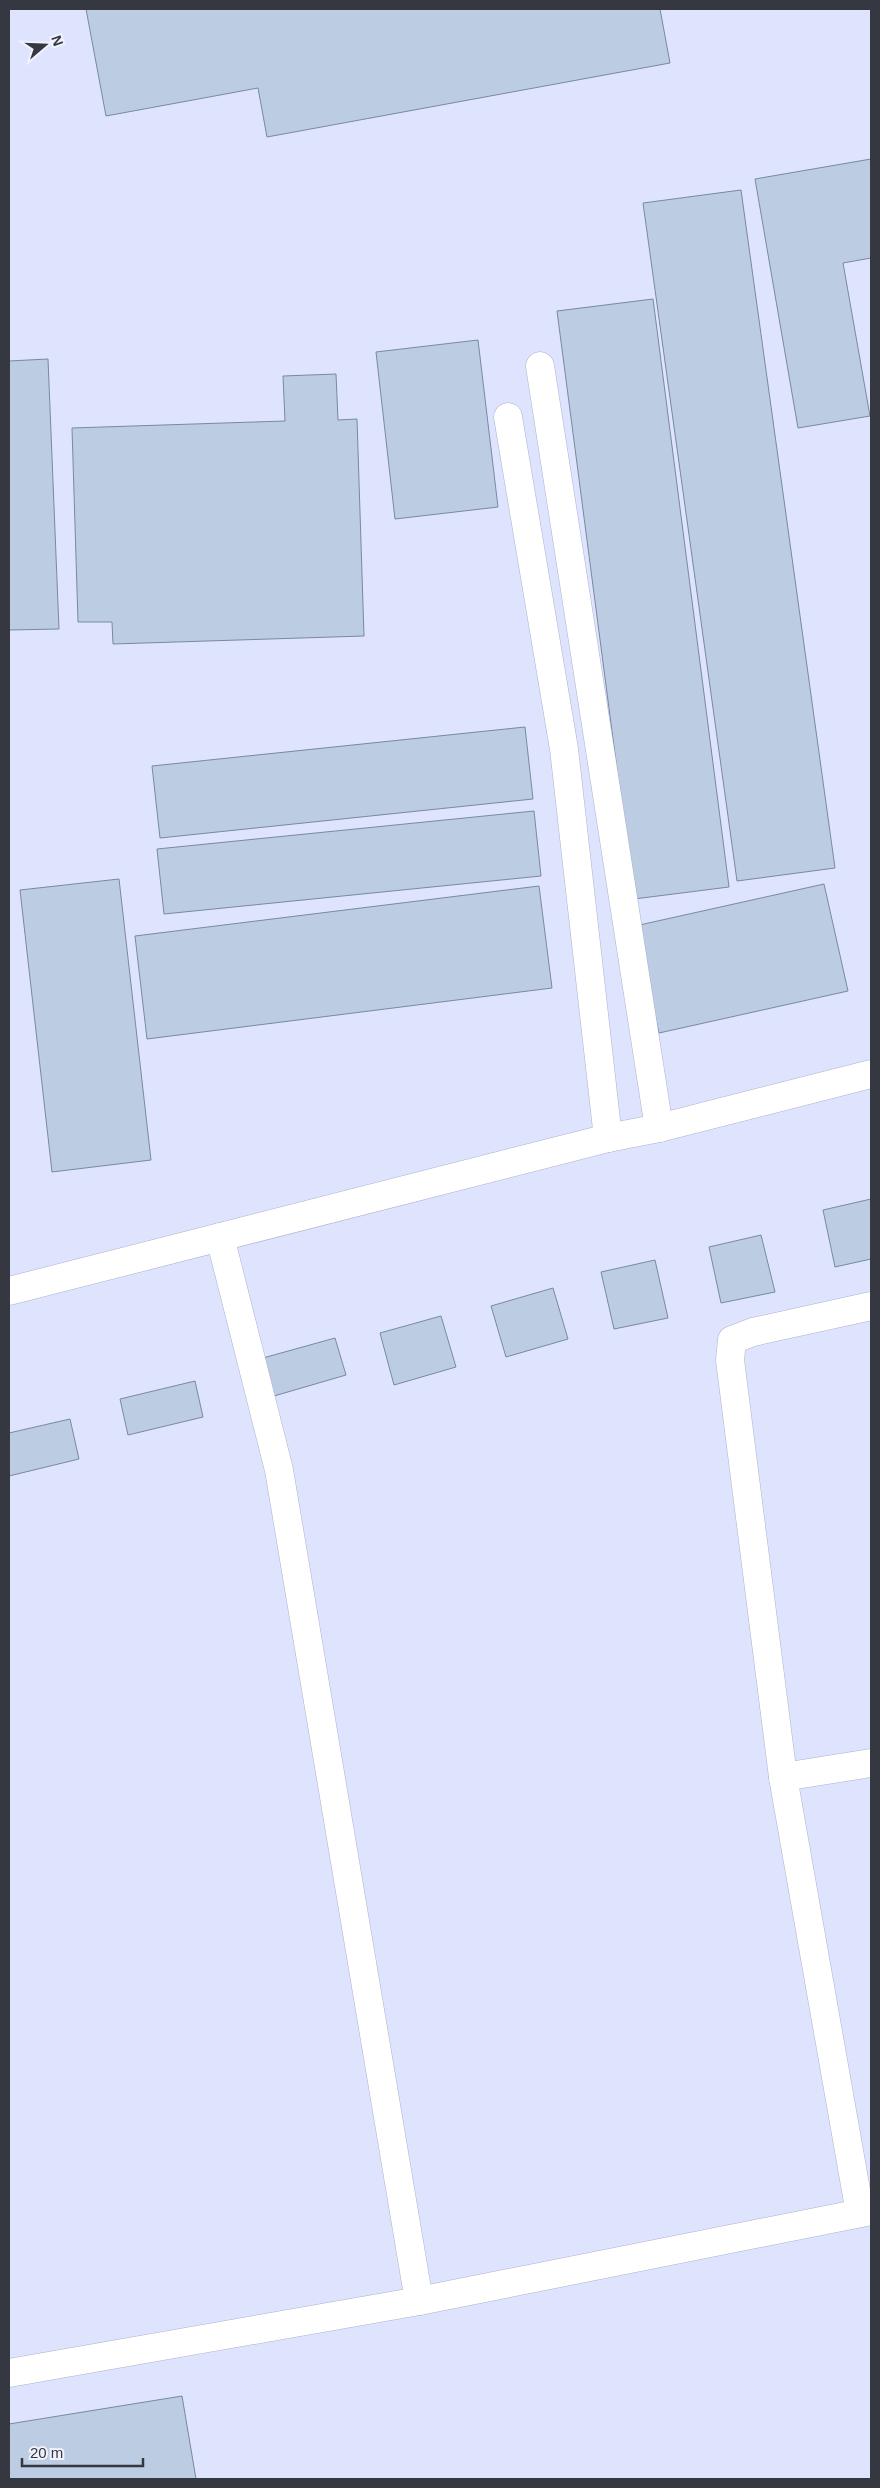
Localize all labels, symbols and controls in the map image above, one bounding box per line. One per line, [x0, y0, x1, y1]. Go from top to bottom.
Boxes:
north arrow [20, 20, 70, 70]
text: N [48, 33, 67, 48]
scale bar [22, 2436, 144, 2468]
text: 20 m [30, 2444, 63, 2461]

